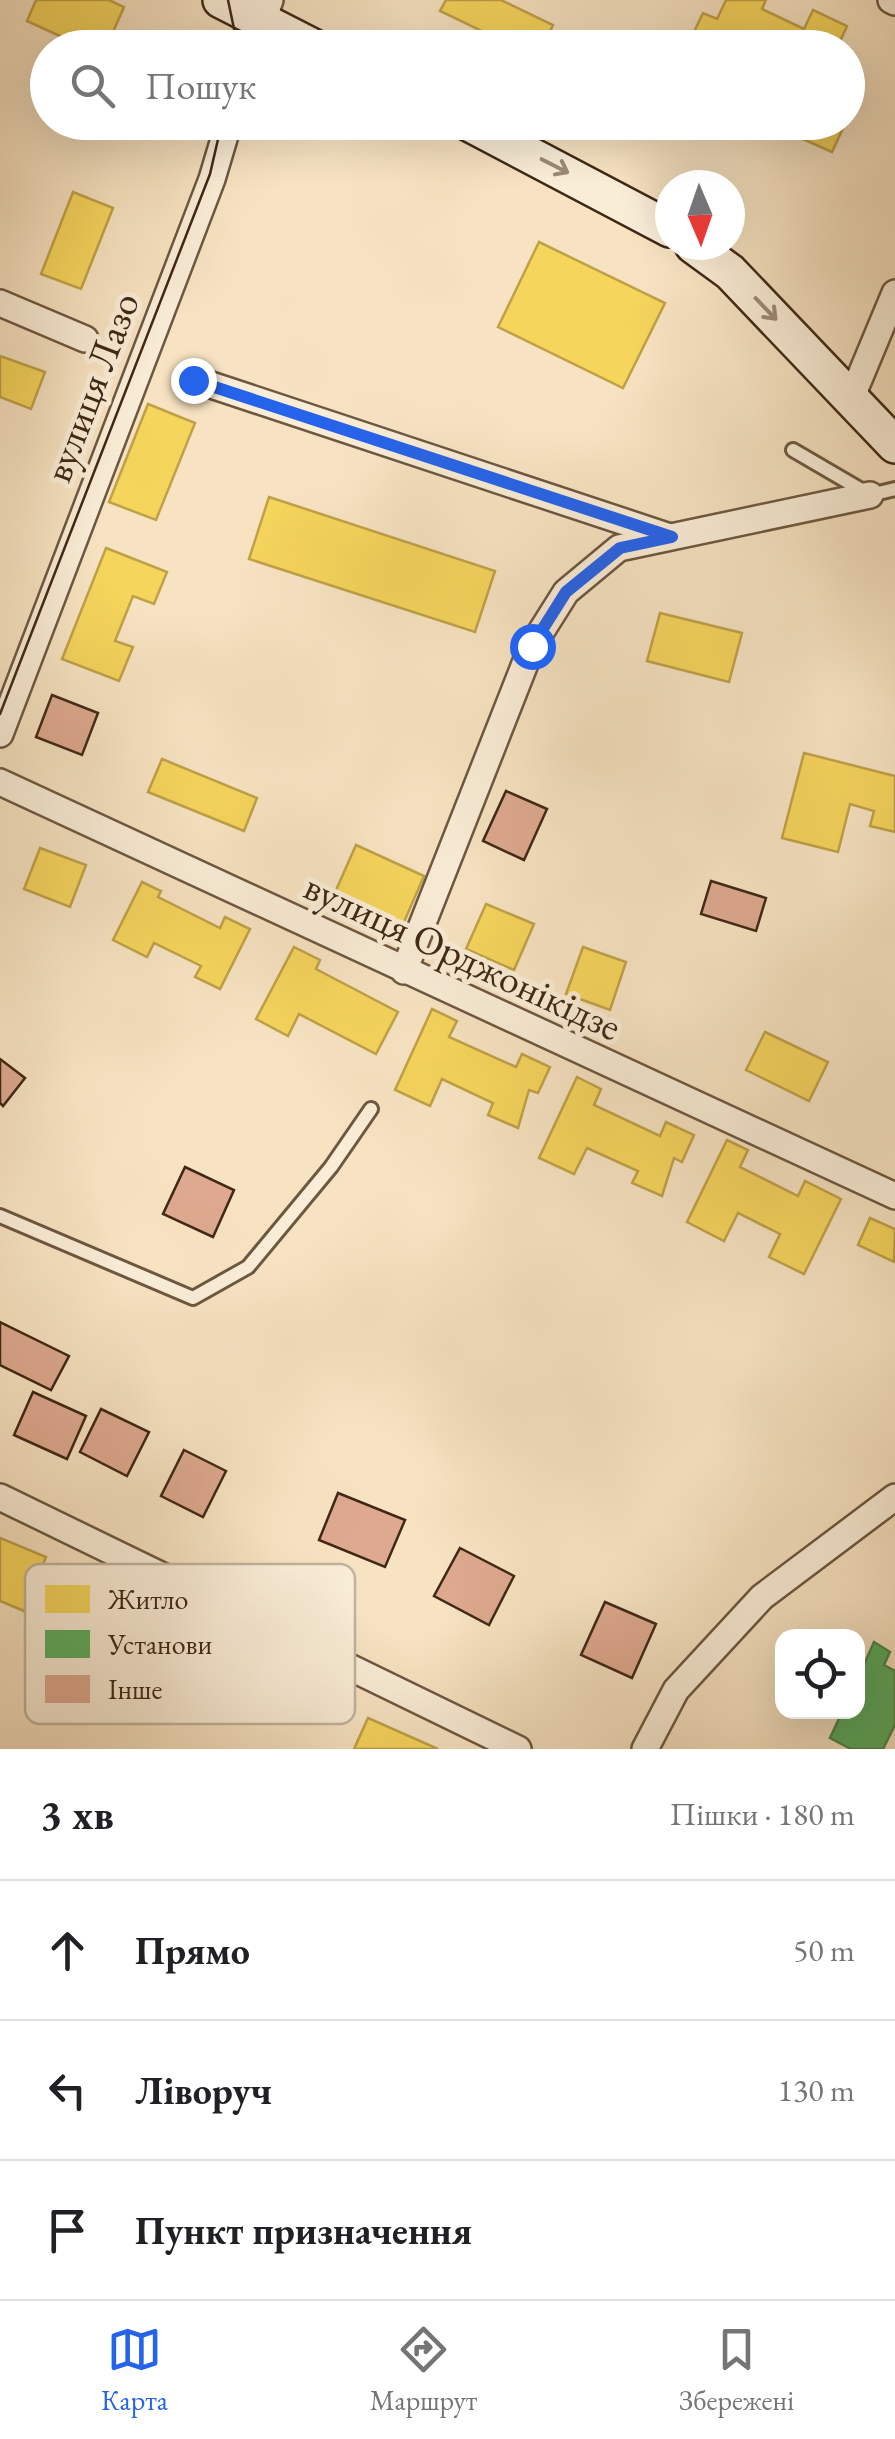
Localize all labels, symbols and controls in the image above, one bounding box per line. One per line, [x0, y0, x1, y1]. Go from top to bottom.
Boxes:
search box [30, 30, 865, 140]
icon: search [65, 58, 120, 113]
text: Пошук [145, 61, 256, 110]
one-way arrow [539, 157, 569, 176]
north arrow [655, 170, 745, 260]
street label: вулиця Лазо [31, 285, 151, 489]
one-way arrow [754, 296, 778, 320]
route end [171, 358, 217, 404]
route start [510, 624, 556, 670]
street label: вулиця Орджонікідзе [296, 860, 630, 1052]
legend [25, 1564, 355, 1724]
text: Житло [107, 1581, 188, 1617]
text: Установи [107, 1626, 212, 1662]
map controls [775, 1629, 865, 1719]
button: locate [775, 1629, 865, 1719]
text: Інше [108, 1671, 162, 1707]
text: 3 хв [40, 1787, 114, 1842]
text: Пішки · 180 m [670, 1793, 855, 1835]
icon: ahead [40, 1923, 95, 1978]
text: Прямо [135, 1926, 250, 1975]
text: 50 m [793, 1929, 855, 1971]
icon: left [40, 2063, 95, 2118]
text: Ліворуч [135, 2066, 272, 2115]
text: 130 m [778, 2069, 855, 2111]
icon: arrive [40, 2203, 95, 2258]
text: Пункт призначення [135, 2206, 472, 2255]
tab: Карта [101, 2322, 168, 2418]
tab: Маршрут [370, 2322, 477, 2418]
tab: Збережені [679, 2322, 794, 2418]

